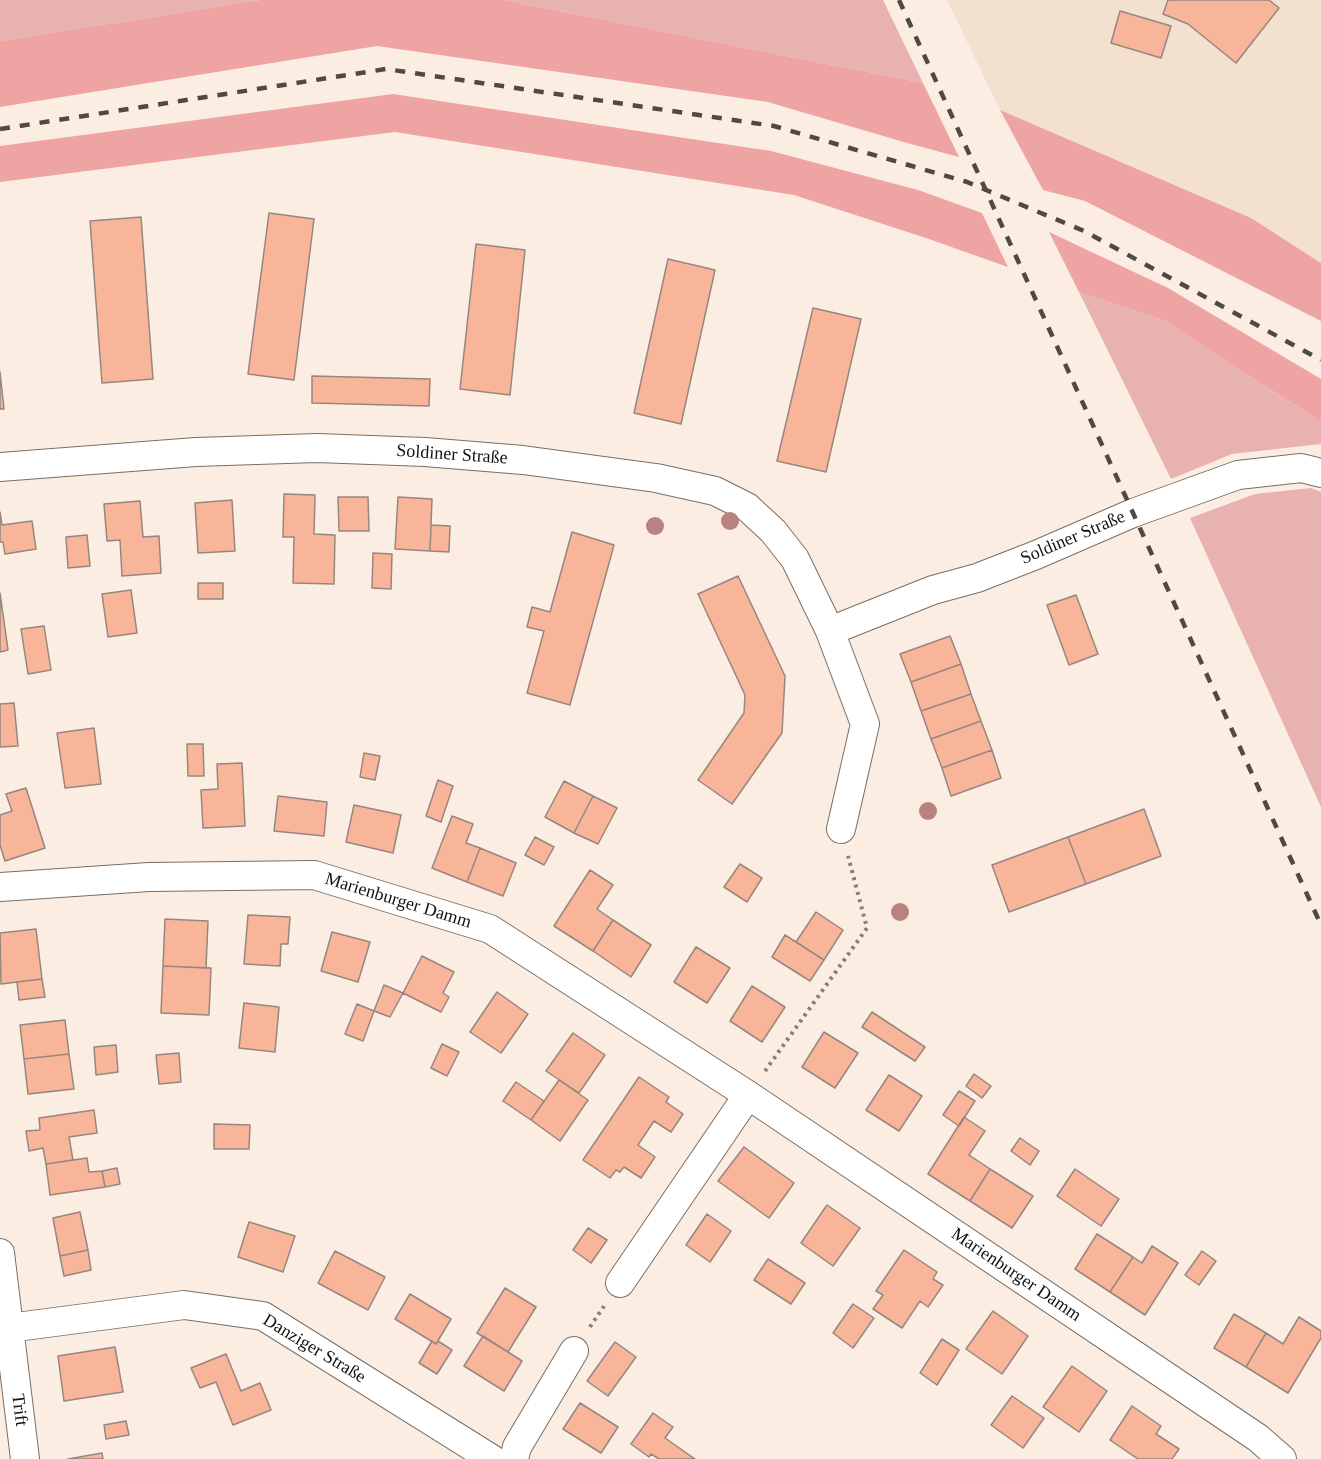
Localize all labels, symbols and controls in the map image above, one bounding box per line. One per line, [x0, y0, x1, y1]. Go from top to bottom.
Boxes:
street label: Soldiner Straße [396, 440, 508, 470]
street label: Soldiner Straße [1017, 506, 1129, 570]
street label: Marienburger Damm [322, 868, 474, 934]
street label: Marienburger Damm [947, 1224, 1085, 1326]
street label: Danziger Straße [259, 1310, 369, 1388]
street label: Trift [6, 1393, 32, 1427]

